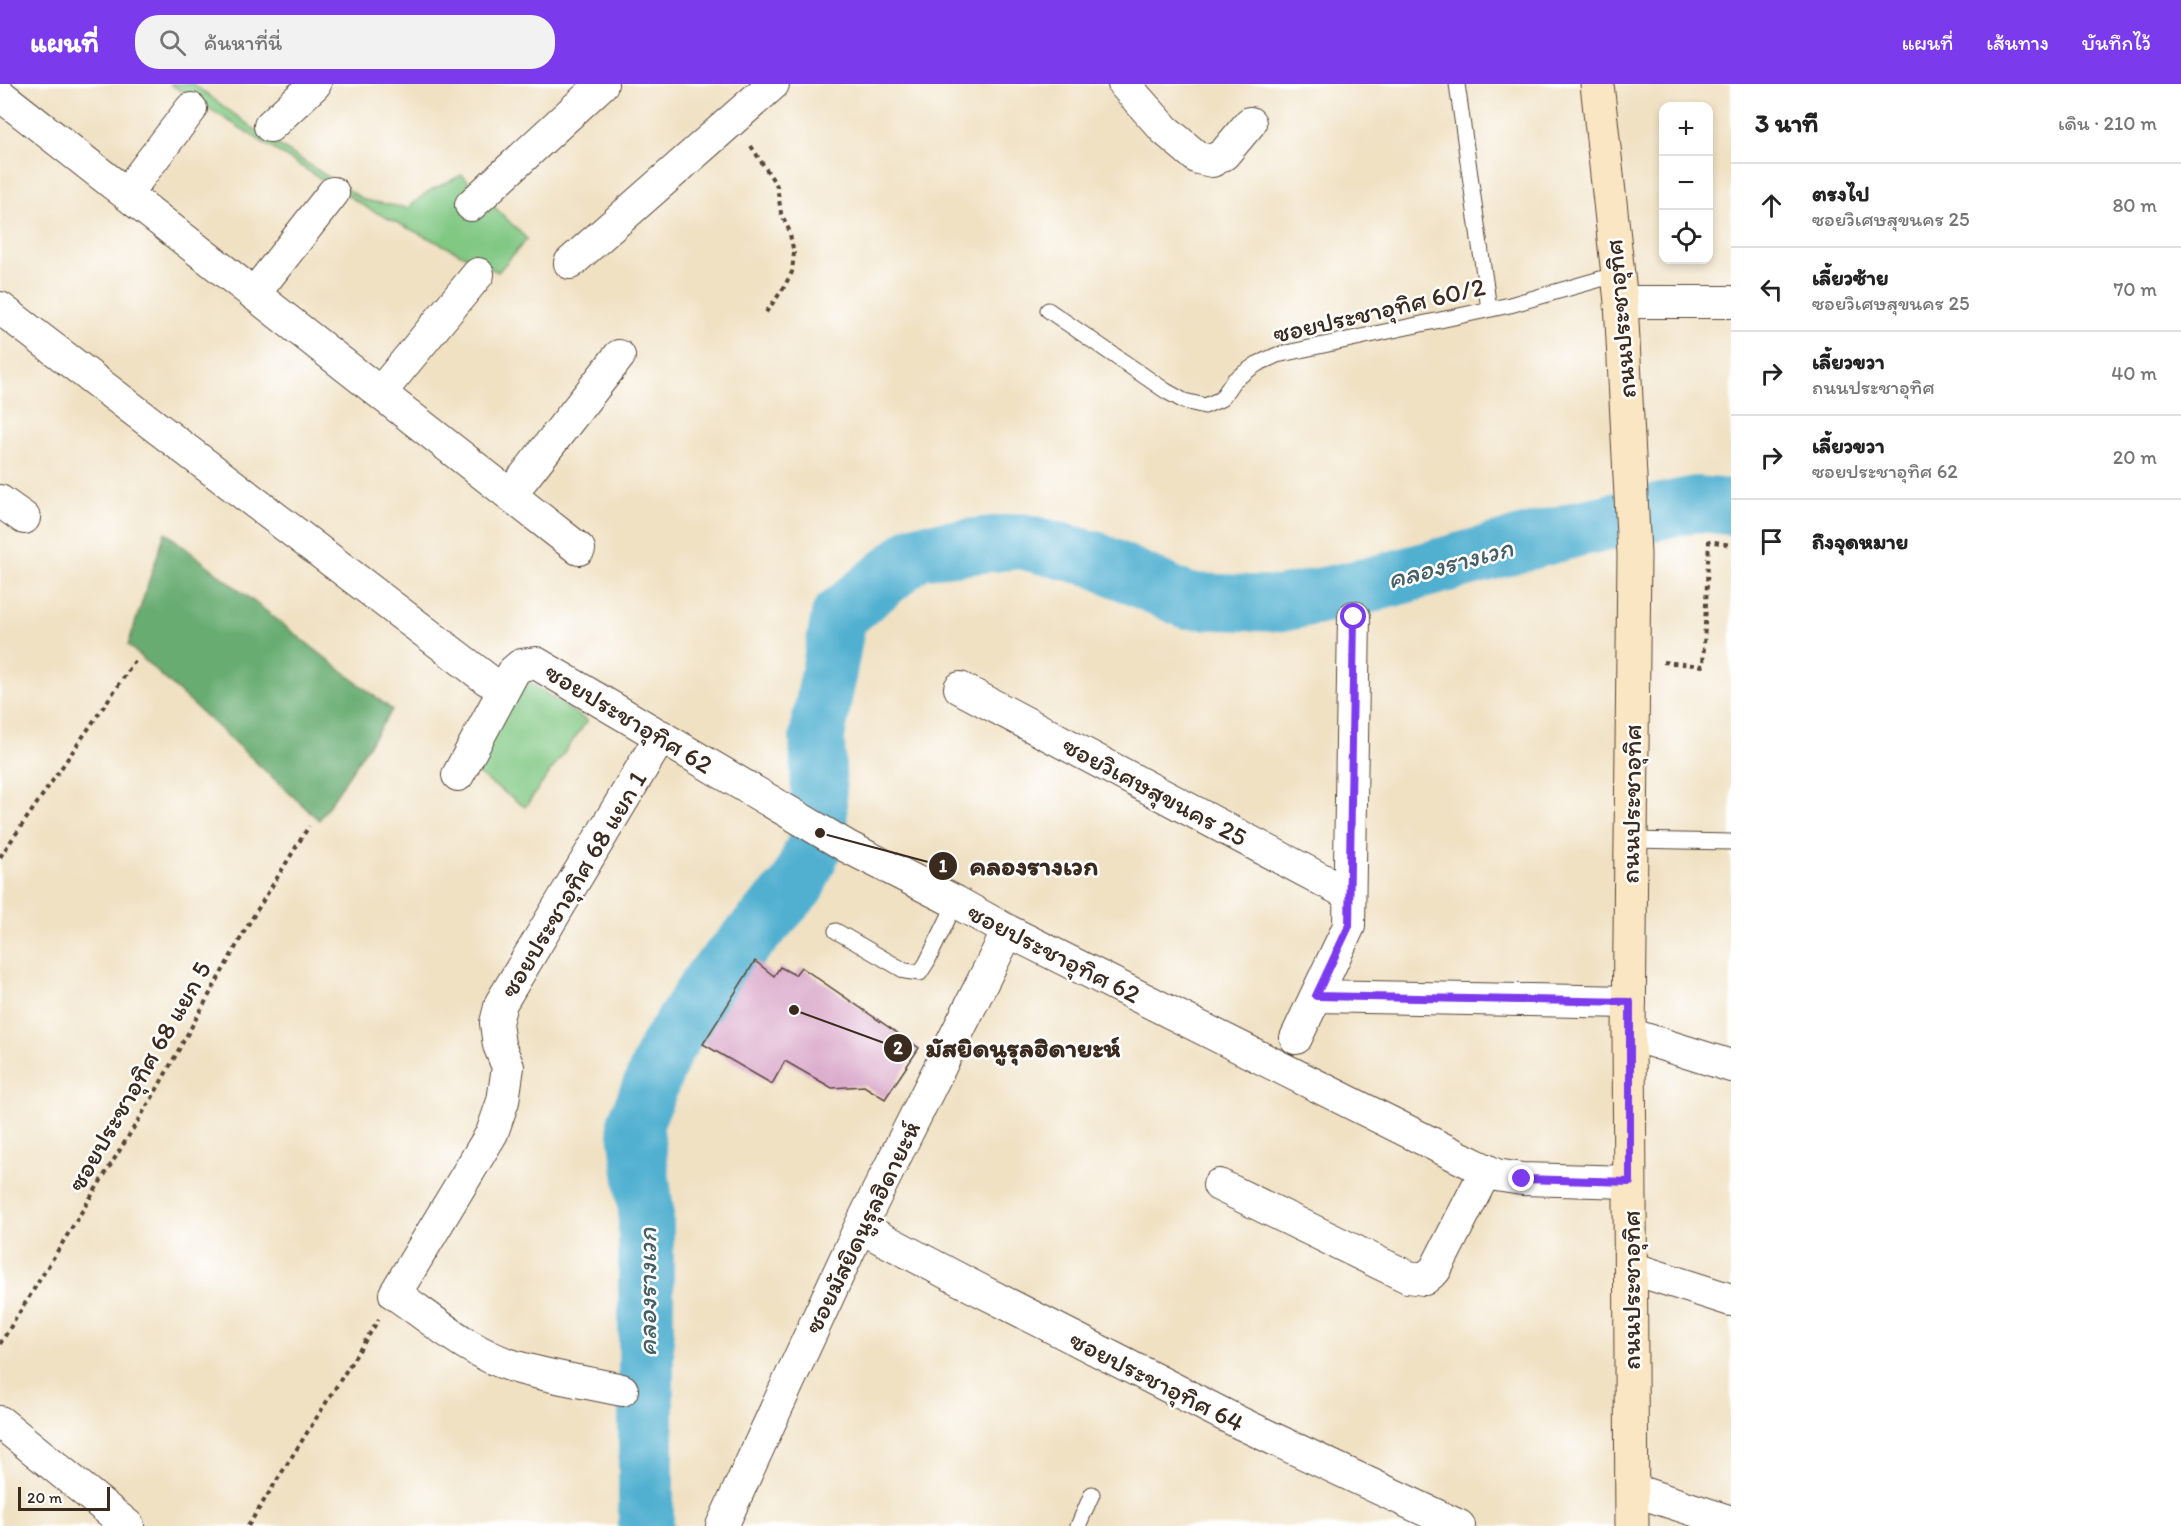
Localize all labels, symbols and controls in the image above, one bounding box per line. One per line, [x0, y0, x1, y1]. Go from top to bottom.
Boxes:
search box [135, 15, 555, 69]
text: แผนที่ [30, 25, 99, 59]
icon: search [156, 26, 189, 59]
text: ค้นหาที่นี่ [204, 29, 282, 56]
text: แผนที่ [1902, 30, 1953, 55]
text: เส้นทาง [1986, 30, 2049, 55]
text: บันทึกไว้ [2082, 30, 2151, 55]
map controls [1659, 102, 1713, 264]
button: + [1659, 102, 1713, 156]
text: 3 นาที [1755, 107, 1818, 139]
text: เดิน · 210 m [2058, 111, 2157, 135]
button: − [1659, 156, 1713, 210]
text: ตรงไป [1812, 180, 1870, 207]
icon: ahead [1755, 189, 1788, 222]
text: 80 m [2112, 193, 2157, 217]
text: ซอยวิเศษสุขนคร 25 [1812, 207, 1969, 231]
button: locate [1659, 210, 1713, 264]
street label: ถนนประชาอุทิศ [1597, 238, 1645, 400]
text: เลี้ยวซ้าย [1812, 264, 1888, 291]
street label: ซอยประชาอุทิศ 60/2 [1270, 270, 1489, 352]
icon: left [1755, 273, 1788, 306]
text: 70 m [2113, 277, 2157, 301]
text: ซอยวิเศษสุขนคร 25 [1812, 291, 1969, 315]
text: เลี้ยวขวา [1812, 348, 1885, 375]
icon: right [1755, 357, 1788, 390]
text: 40 m [2111, 361, 2157, 385]
text: ถนนประชาอุทิศ [1812, 375, 1935, 399]
text: เลี้ยวขวา [1812, 432, 1885, 459]
icon: right [1755, 441, 1788, 474]
text: 20 m [2113, 445, 2157, 469]
text: ซอยประชาอุทิศ 62 [1812, 459, 1958, 483]
icon: arrive [1755, 525, 1788, 558]
text: ถึงจุดหมาย [1812, 528, 1908, 555]
water label: คลองรางเวก [1383, 530, 1517, 596]
route start [1340, 603, 1366, 629]
street label: ซอยประชาอุทิศ 62 [538, 655, 719, 782]
street label: ถนนประชาอุทิศ [1614, 724, 1650, 884]
street label: ซอยวิเศษสุขนคร 25 [1056, 729, 1253, 855]
street label: ซอยประชาอุทิศ 68 แยก 1 [493, 765, 655, 1004]
callout: คลองรางเวก [928, 843, 1111, 888]
text: คลองรางเวก [970, 849, 1098, 882]
text: 1 [939, 855, 948, 877]
street label: ซอยประชาอุทิศ 62 [961, 896, 1146, 1012]
street label: ซอยประชาอุทิศ 68 แยก 5 [60, 955, 220, 1198]
callout: มัสยิดนูรุลฮิดายะห์ [883, 1025, 1132, 1070]
text: มัสยิดนูรุลฮิดายะห์ [925, 1031, 1121, 1066]
text: 2 [893, 1037, 903, 1059]
street label: ซอยมัสยิดนูรุลฮิดายะห์ [797, 1115, 929, 1339]
route end [1508, 1165, 1534, 1191]
street label: ถนนประชาอุทิศ [1615, 1210, 1649, 1370]
water label: คลองรางเวก [630, 1227, 663, 1356]
street label: ซอยประชาอุทิศ 64 [1064, 1323, 1250, 1441]
scale bar [18, 1484, 110, 1512]
text: 20 m [27, 1488, 62, 1507]

